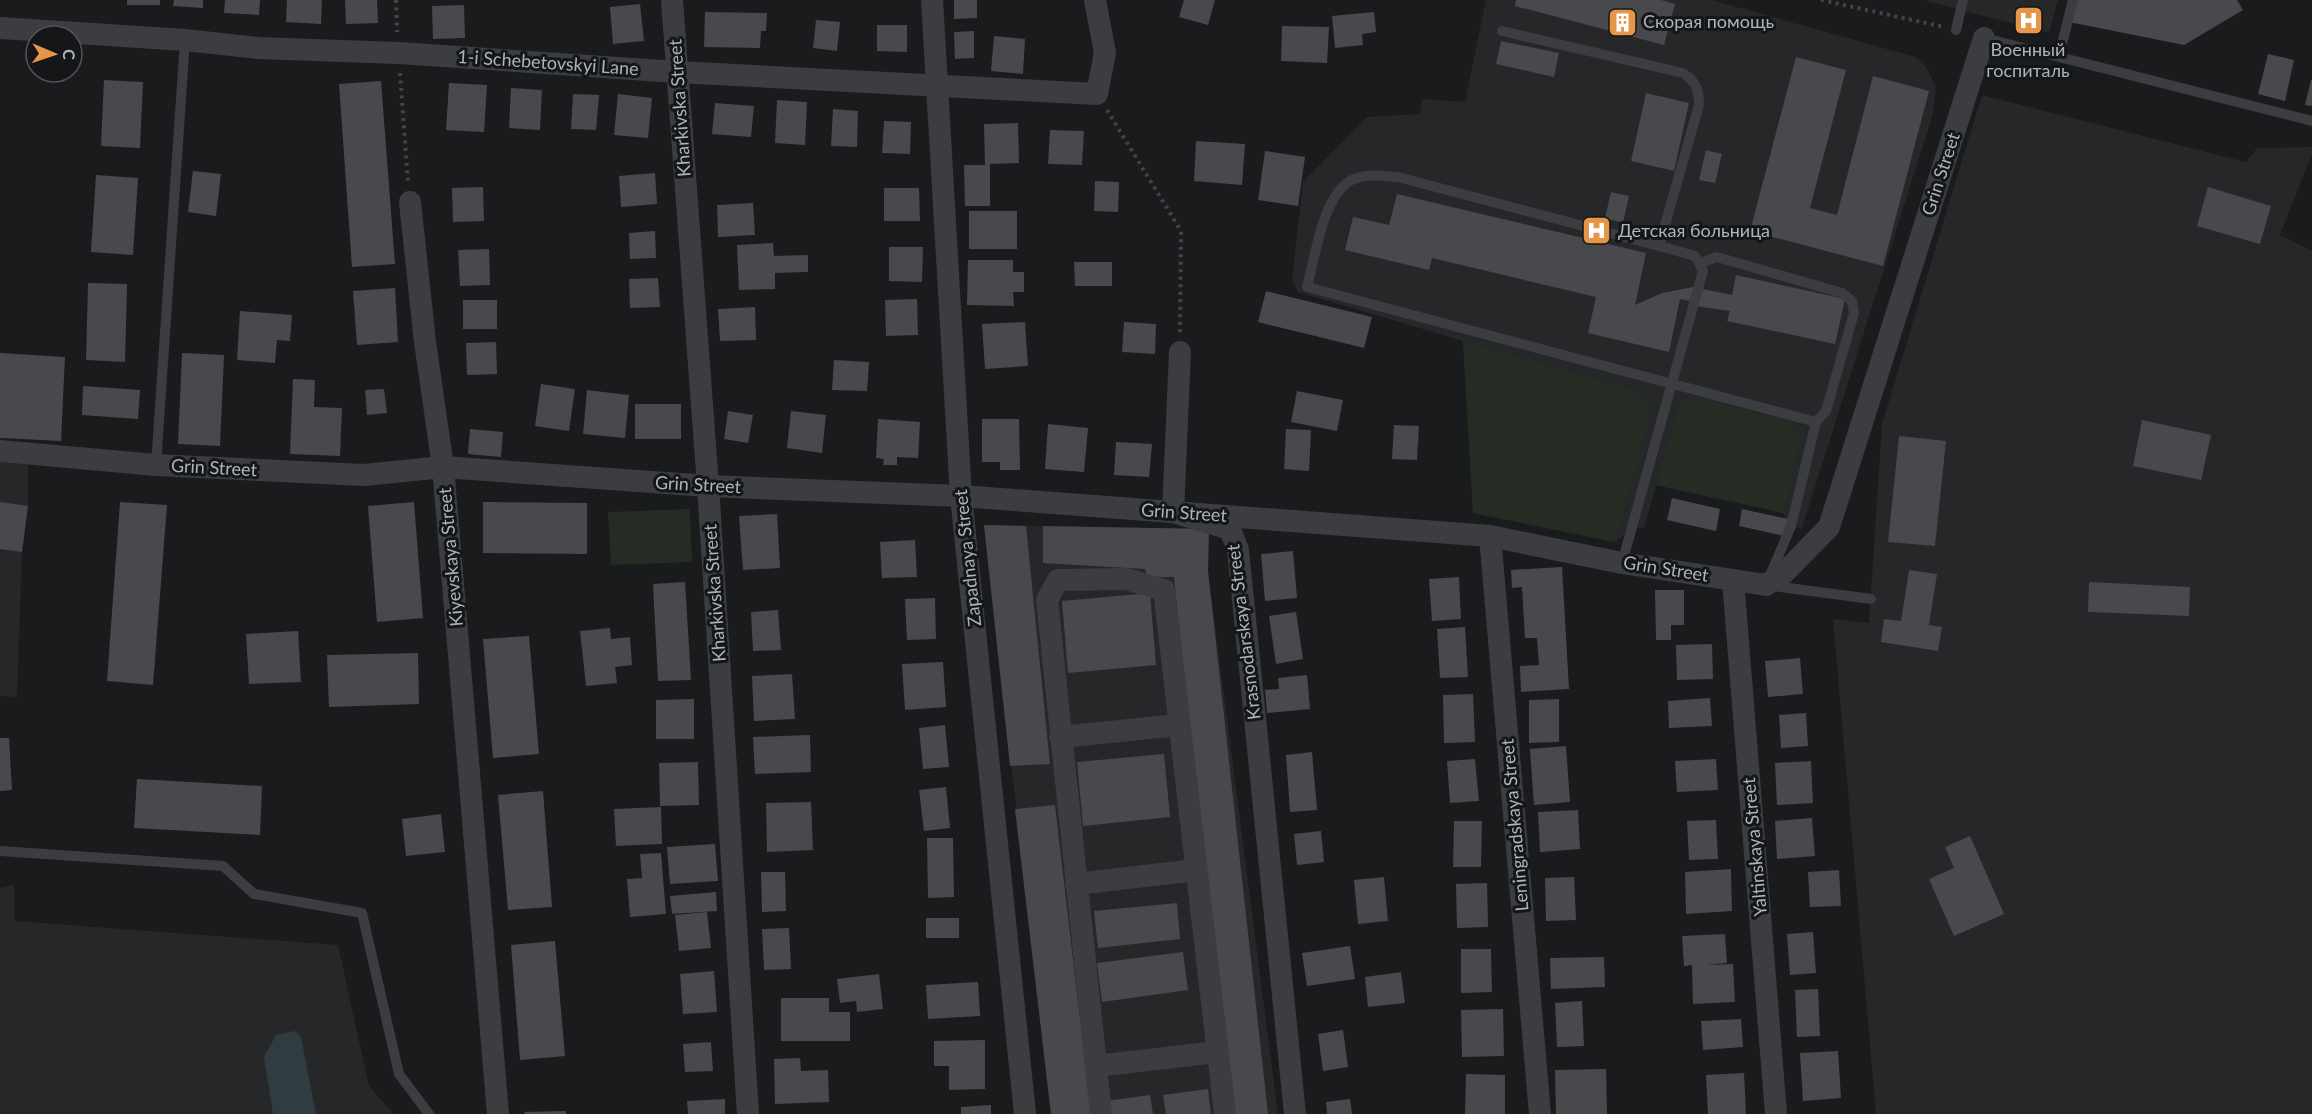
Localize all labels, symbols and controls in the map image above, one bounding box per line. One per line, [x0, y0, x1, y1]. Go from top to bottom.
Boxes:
hospital icon: Военный госпиталь [2012, 5, 2044, 37]
building icon: Скорая помощь [1606, 6, 1638, 38]
place label: Скорая помощь [1643, 10, 1774, 32]
north arrow [24, 24, 84, 84]
street label: Kharkivska Street [663, 38, 695, 178]
place label: Военный госпиталь [1986, 38, 2070, 81]
street label: 1-i Schebetovskyi Lane [457, 45, 640, 79]
text: С [60, 49, 79, 61]
street label: Grin Street [1916, 129, 1964, 218]
hospital icon: Детская больница [1581, 215, 1613, 247]
place label: Детская больница [1618, 219, 1770, 241]
street label: Grin Street [171, 454, 258, 480]
street label: Grin Street [655, 471, 742, 497]
street label: Kiyevskaya Street [433, 486, 467, 627]
street label: Zapadnaya Street [949, 488, 985, 628]
street label: Grin Street [1140, 498, 1228, 526]
street label: Kharkivska Street [698, 523, 730, 663]
street label: Krasnodarskaya Street [1221, 543, 1265, 721]
street label: Grin Street [1622, 550, 1711, 586]
street label: Leningradskaya Street [1495, 737, 1533, 912]
street label: Yaltinskaya Street [1737, 776, 1771, 917]

